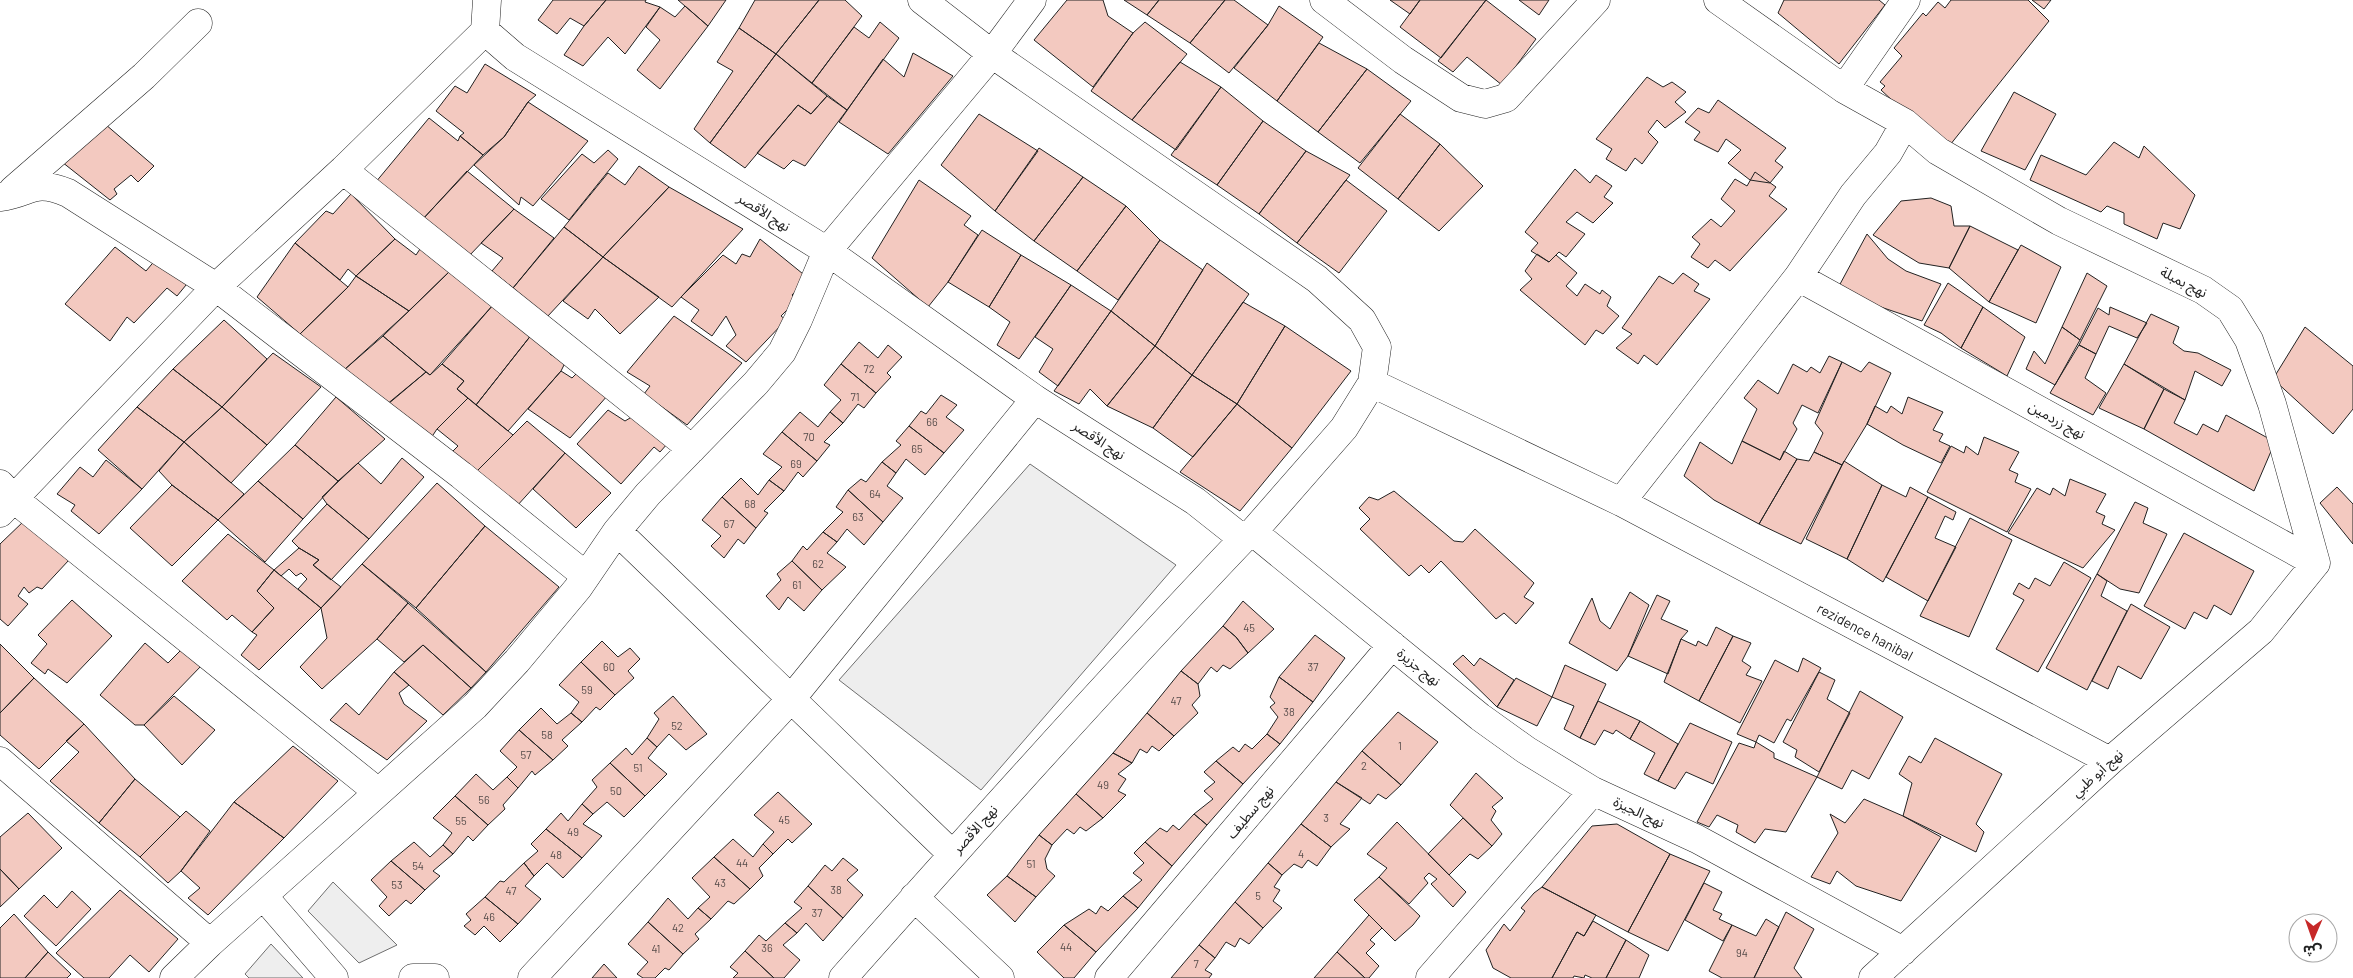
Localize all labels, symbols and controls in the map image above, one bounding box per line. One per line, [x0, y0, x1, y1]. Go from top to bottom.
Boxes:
street label: نهج الأقصر [732, 188, 794, 237]
street label: نهج بمبلة [2157, 263, 2211, 303]
house number: 72 [863, 362, 875, 375]
house number: 71 [850, 390, 860, 403]
street label: نهج زردمين [2025, 397, 2089, 445]
house number: 66 [926, 415, 938, 428]
street label: نهج الأقصر [1067, 416, 1129, 466]
house number: 70 [803, 430, 815, 443]
house number: 65 [911, 442, 923, 455]
house number: 69 [790, 457, 802, 470]
house number: 64 [869, 487, 881, 500]
house number: 68 [744, 497, 756, 510]
house number: 63 [852, 510, 864, 523]
house number: 67 [724, 517, 734, 530]
house number: 62 [812, 557, 824, 570]
house number: 61 [792, 578, 802, 591]
street label: rezidence hanibal [1814, 599, 1916, 664]
house number: 45 [1243, 621, 1255, 634]
street label: نهج جزيرة [1392, 644, 1445, 692]
house number: 60 [603, 660, 615, 673]
house number: 37 [1308, 660, 1318, 673]
house number: 59 [581, 683, 593, 696]
house number: 47 [1171, 694, 1181, 707]
house number: 38 [1283, 705, 1295, 718]
house number: 52 [671, 719, 683, 732]
house number: 58 [541, 728, 553, 741]
house number: 1 [1398, 739, 1402, 752]
street label: نهج أبو ظبي [2067, 745, 2128, 803]
house number: 57 [521, 748, 531, 761]
house number: 2 [1361, 759, 1367, 772]
house number: 51 [633, 761, 643, 774]
house number: 49 [1097, 778, 1109, 791]
street label: نهج سطيف [1222, 781, 1279, 844]
house number: 50 [610, 784, 622, 797]
street label: نهج الجيزة [1610, 792, 1668, 834]
house number: 56 [478, 793, 490, 806]
street label: نهج الأقصر [948, 801, 1003, 859]
house number: 3 [1323, 811, 1329, 824]
house number: 45 [778, 813, 790, 826]
house number: 55 [455, 814, 467, 827]
house number: 49 [567, 825, 579, 838]
house number: 4 [1298, 847, 1304, 860]
house number: 48 [550, 848, 562, 861]
house number: 44 [736, 856, 748, 869]
house number: 51 [1026, 857, 1036, 870]
house number: 54 [412, 859, 424, 872]
house number: 43 [714, 876, 726, 889]
house number: 53 [391, 878, 403, 891]
house number: 38 [830, 883, 842, 896]
house number: 47 [506, 884, 516, 897]
house number: 5 [1255, 889, 1261, 902]
house number: 37 [812, 906, 822, 919]
house number: 46 [483, 910, 495, 923]
north arrow [2288, 913, 2338, 963]
house number: 42 [672, 921, 684, 934]
house number: 44 [1060, 940, 1072, 953]
house number: 36 [761, 941, 773, 954]
house number: 41 [652, 942, 660, 955]
text: ش [2303, 943, 2322, 960]
house number: 94 [1736, 946, 1748, 959]
house number: 7 [1193, 957, 1199, 970]

